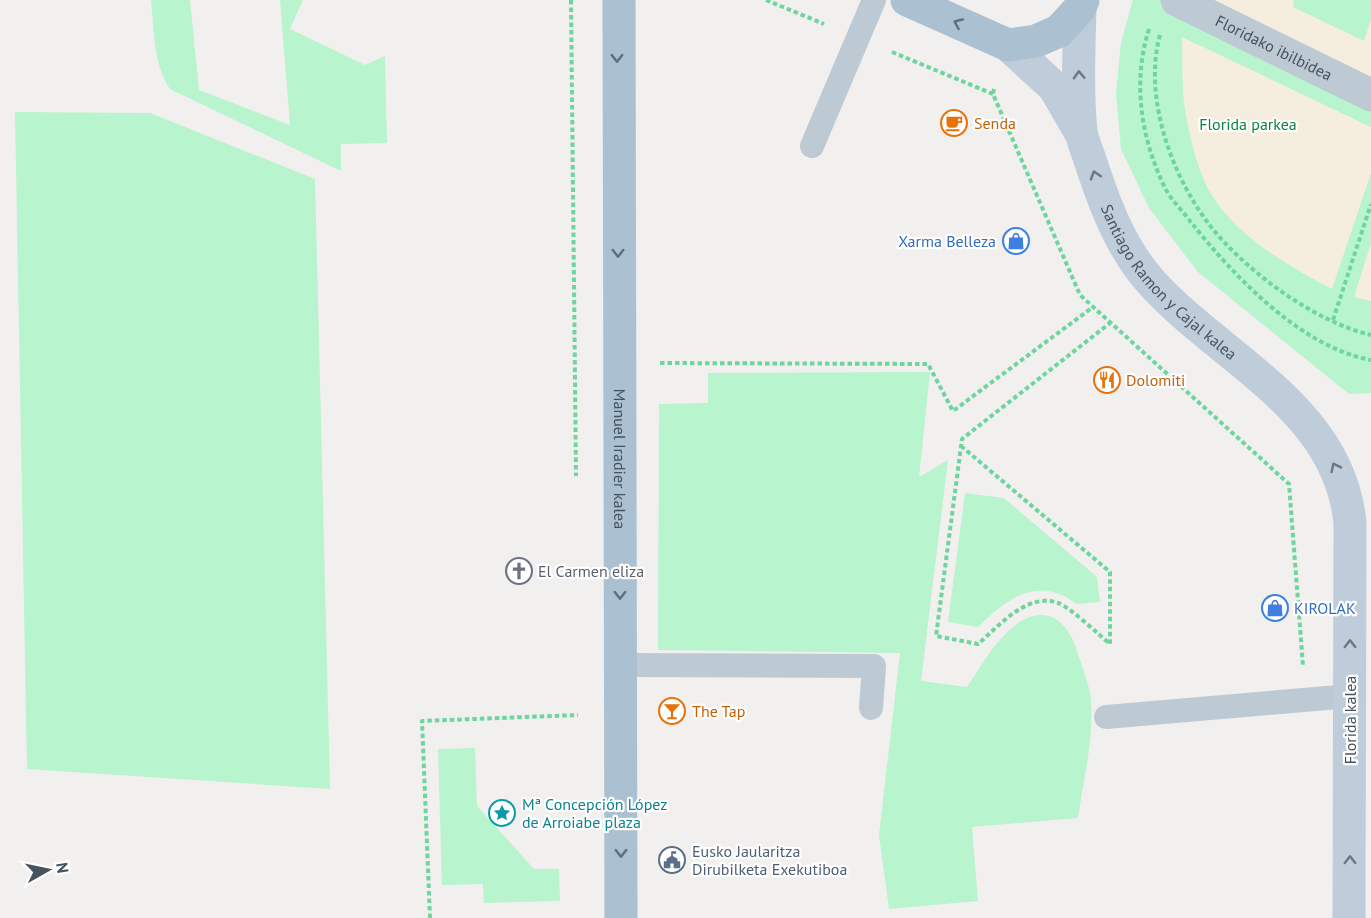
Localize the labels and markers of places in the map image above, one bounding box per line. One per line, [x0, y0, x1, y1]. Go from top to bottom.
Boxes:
cafe icon: Senda [939, 108, 969, 138]
place label: Senda [974, 113, 1016, 133]
shop icon: Xarma Belleza [1001, 226, 1031, 256]
place label: Xarma Belleza [898, 231, 996, 251]
restaurant icon: Dolomiti [1092, 365, 1122, 395]
place label: Dolomiti [1126, 370, 1185, 390]
church icon: El Carmen eliza [504, 556, 534, 586]
place label: El Carmen eliza [538, 561, 644, 581]
shop icon: KIROLAK [1260, 593, 1290, 623]
place label: KIROLAK [1294, 598, 1356, 618]
bar icon: The Tap [657, 696, 687, 726]
place label: The Tap [692, 701, 745, 721]
place label: Mª Concepción López de Arroiabe plaza [522, 794, 667, 832]
place icon: Mª Concepción López de Arroiabe plaza [487, 798, 517, 828]
place label: Eusko Jaularitza Dirubilketa Exekutiboa [692, 841, 847, 879]
public building icon: Eusko Jaularitza Dirubilketa Exekutiboa [657, 845, 687, 875]

